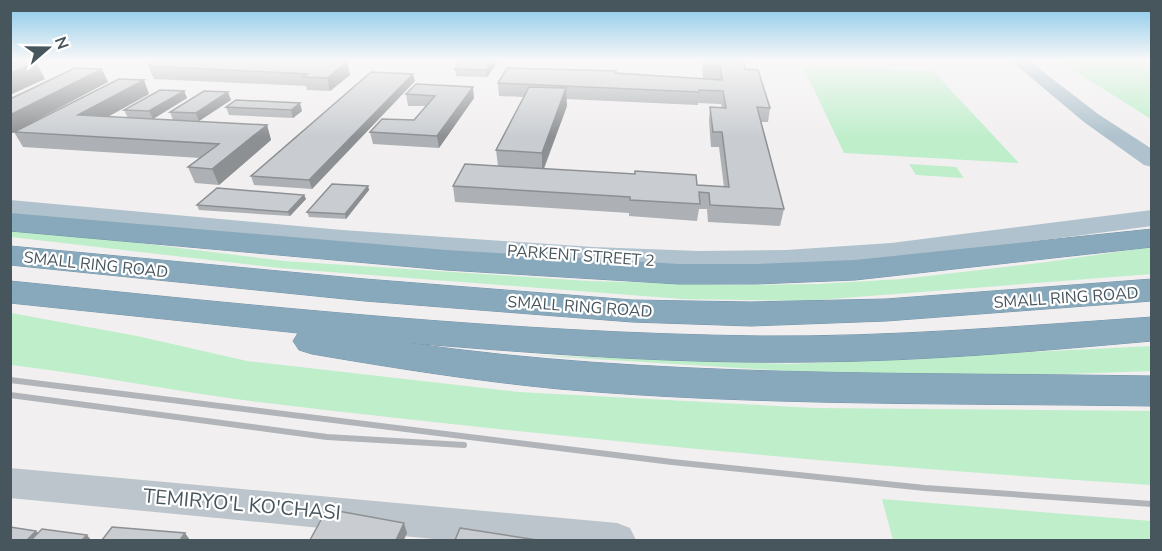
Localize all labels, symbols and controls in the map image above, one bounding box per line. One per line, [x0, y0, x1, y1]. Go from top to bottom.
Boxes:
north arrow [18, 18, 78, 78]
text: N [49, 34, 74, 53]
street label: PARKENT STREET 2 [506, 240, 656, 272]
street label: SMALL RING ROAD [23, 246, 169, 284]
street label: SMALL RING ROAD [993, 282, 1139, 314]
street label: SMALL RING ROAD [507, 291, 653, 323]
street label: TEMIRYO'L KO'CHASI [142, 482, 342, 527]

